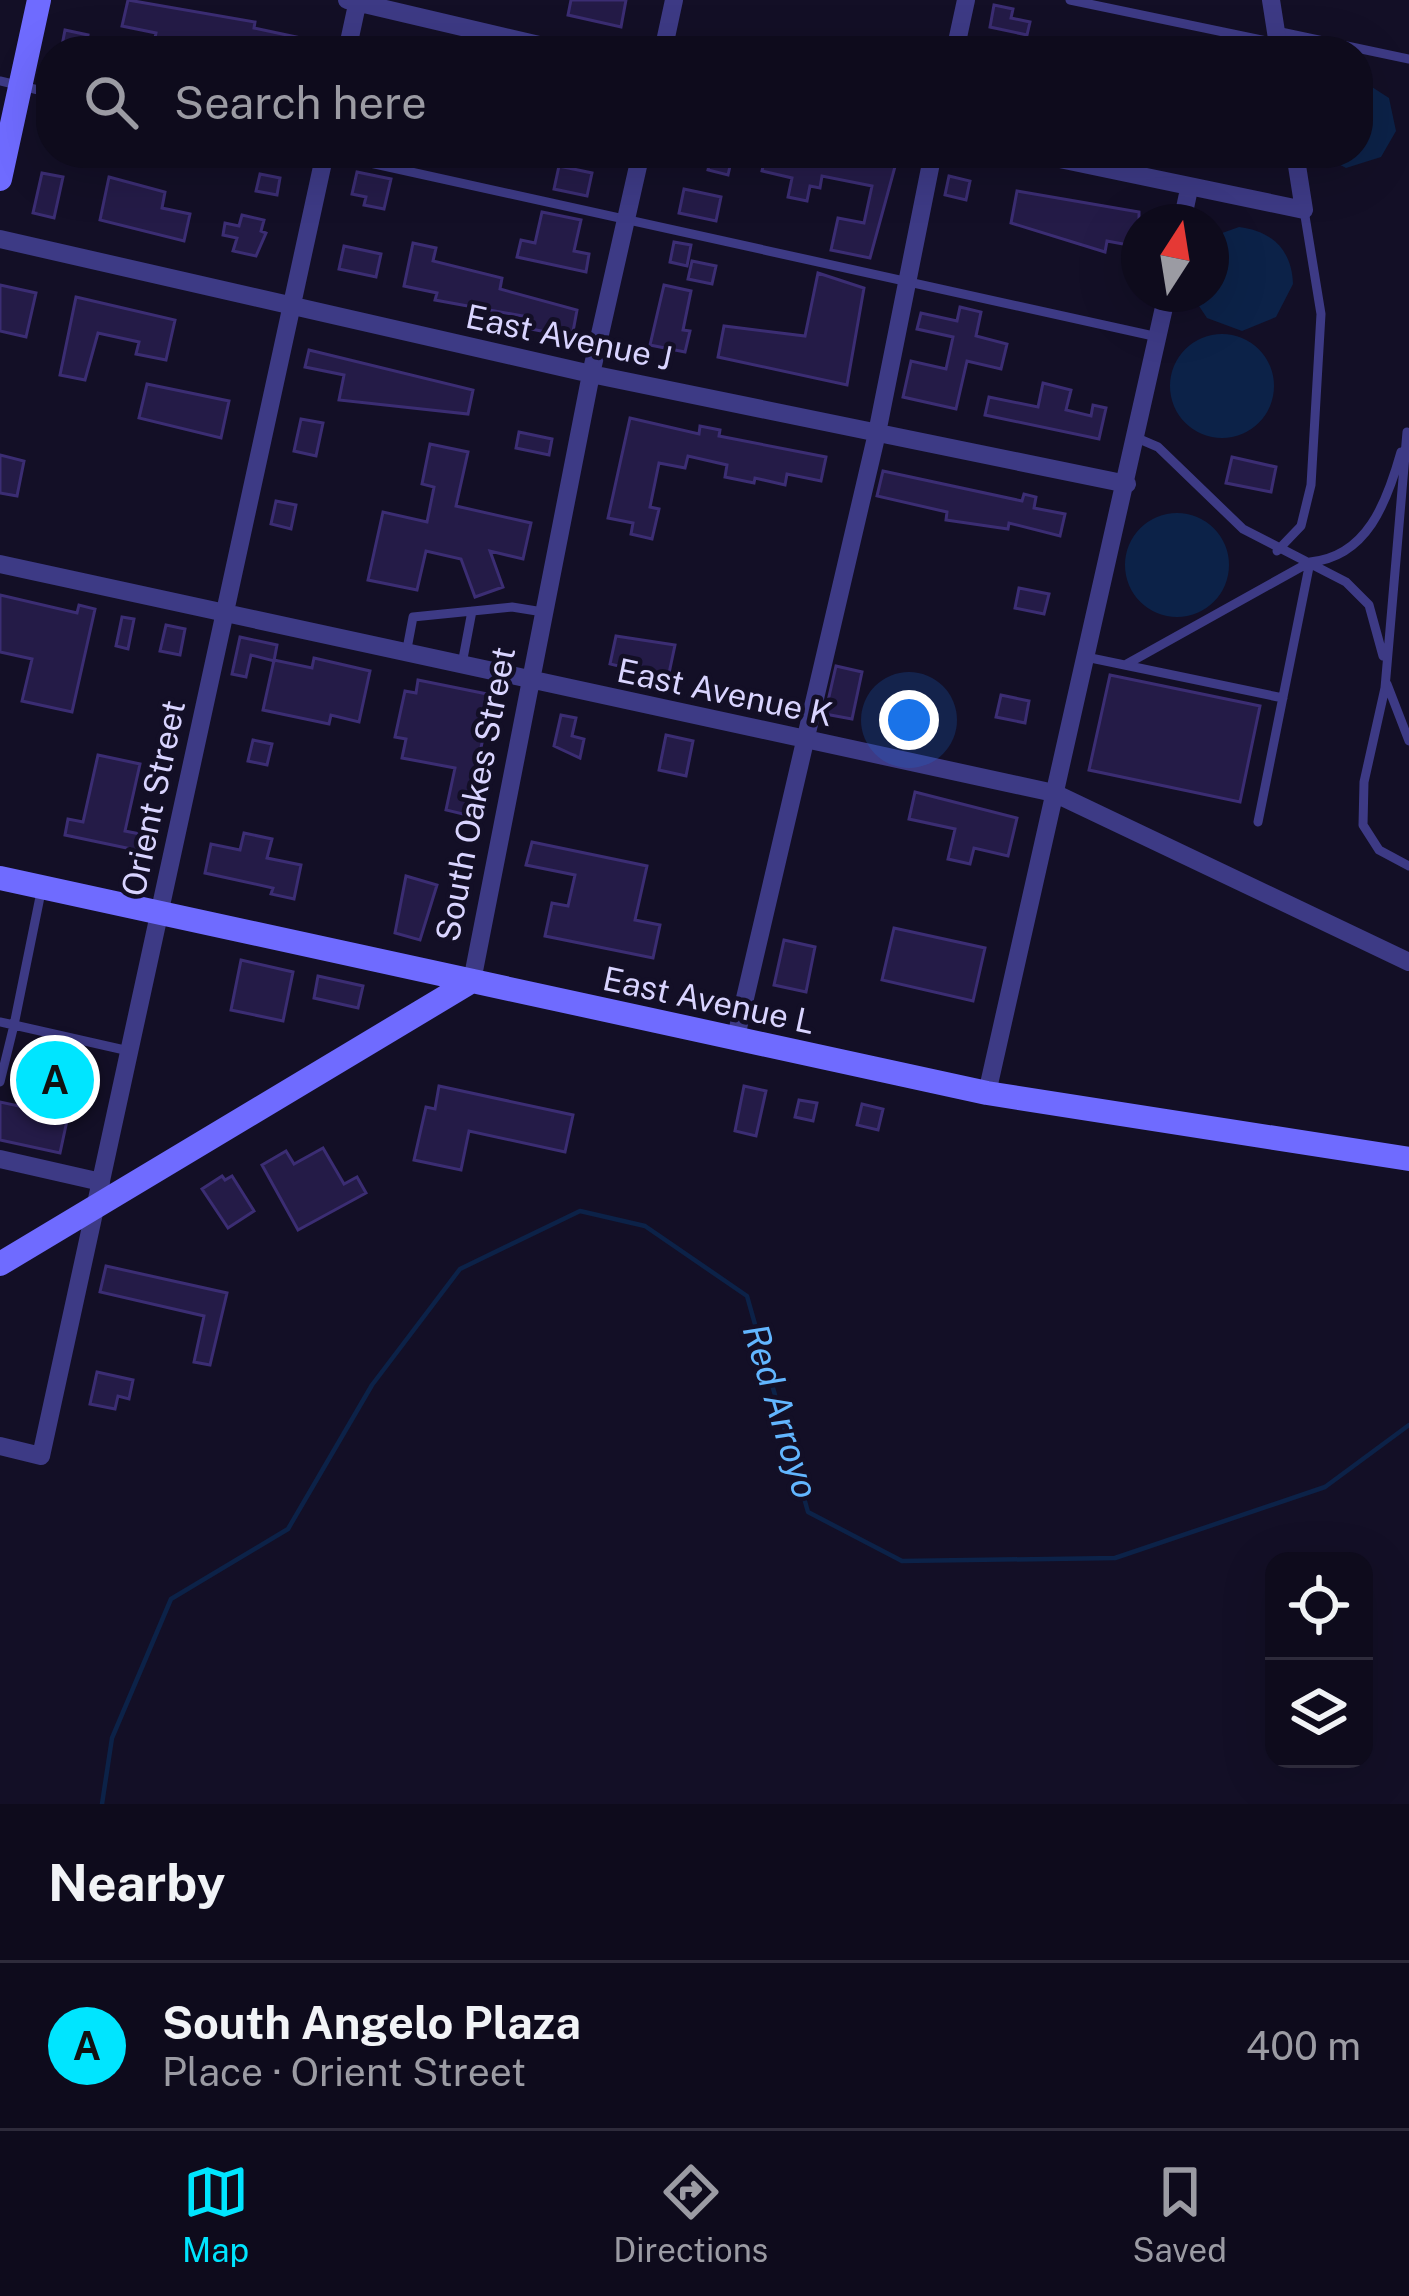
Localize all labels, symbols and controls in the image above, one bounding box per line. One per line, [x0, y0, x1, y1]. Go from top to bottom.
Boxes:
search box [36, 36, 1373, 168]
icon: search [78, 69, 144, 135]
text: Search here [174, 76, 427, 129]
north arrow [1121, 204, 1229, 312]
street label: East Avenue J [463, 297, 675, 377]
street label: South Oakes Street [428, 644, 522, 944]
street label: East Avenue K [614, 651, 836, 733]
your location [879, 690, 939, 750]
street label: Orient Street [114, 697, 192, 899]
street label: East Avenue L [600, 959, 818, 1041]
pin: A [16, 1035, 94, 1125]
water label: Red Arroyo [735, 1319, 827, 1503]
map controls [1265, 1552, 1373, 1768]
button: locate [1265, 1552, 1373, 1660]
button: layers [1265, 1660, 1373, 1768]
text: Nearby [48, 1853, 225, 1912]
text: South Angelo Plaza [162, 1996, 581, 2049]
text: A [73, 2023, 101, 2069]
text: 400 m [1246, 2023, 1361, 2069]
text: Place · Orient Street [162, 2049, 526, 2095]
tab: Map [182, 2159, 249, 2269]
tab: Directions [613, 2159, 768, 2269]
tab: Saved [1133, 2159, 1227, 2269]

